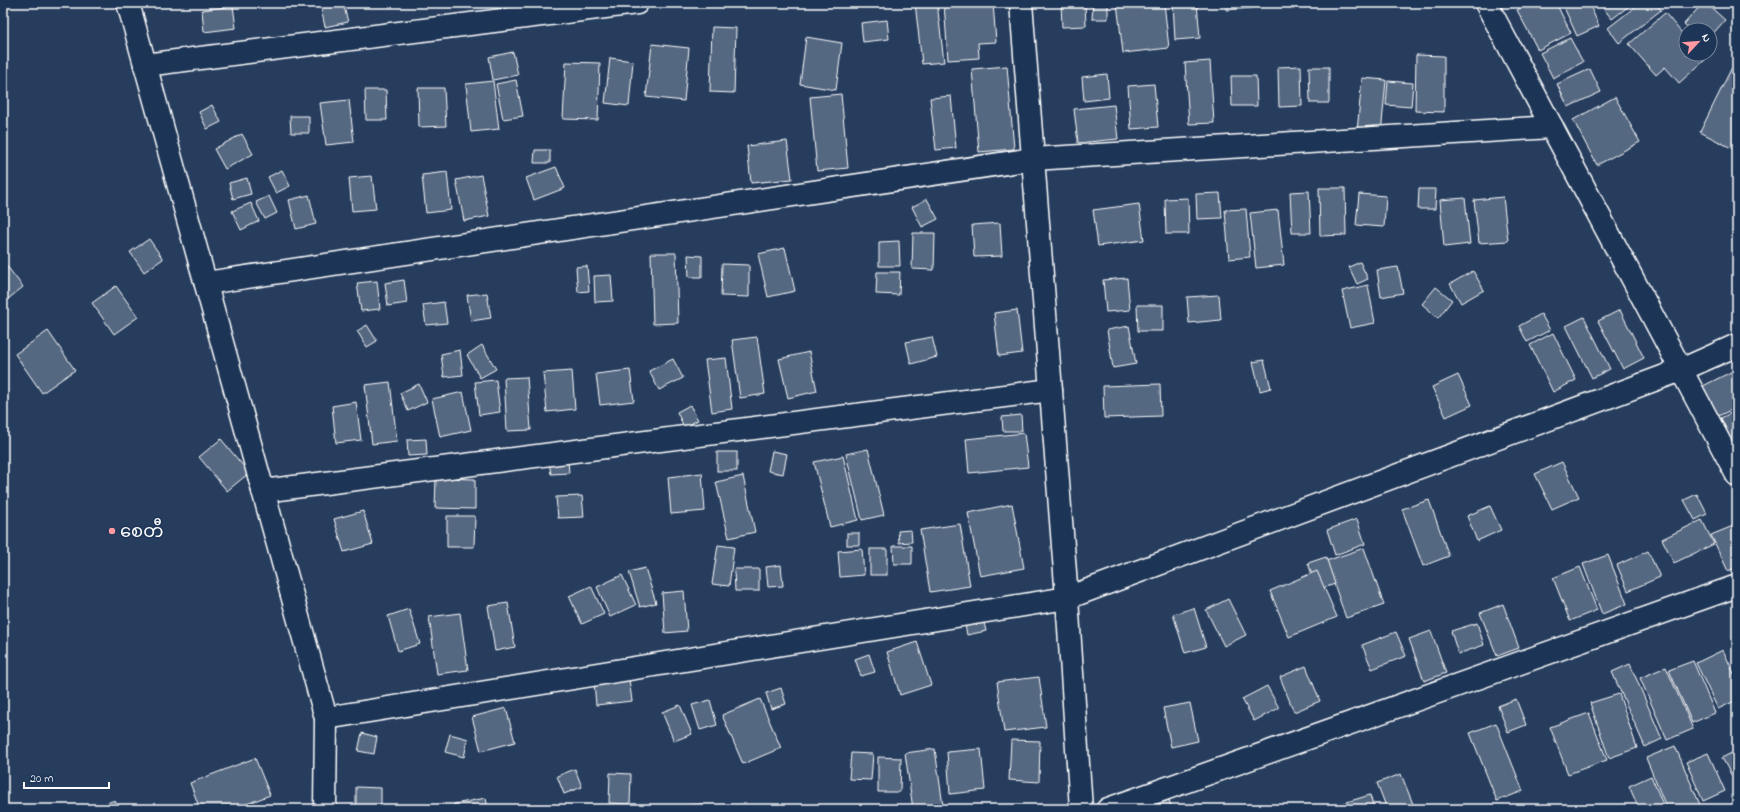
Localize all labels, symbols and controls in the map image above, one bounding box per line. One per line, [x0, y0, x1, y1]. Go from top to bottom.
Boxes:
north arrow [1678, 22, 1718, 62]
text: N [1697, 31, 1715, 45]
place label: စေတီ [120, 517, 164, 546]
marker: စေတီ [107, 526, 117, 536]
scale bar [24, 764, 109, 790]
text: 20 m [30, 770, 53, 788]

